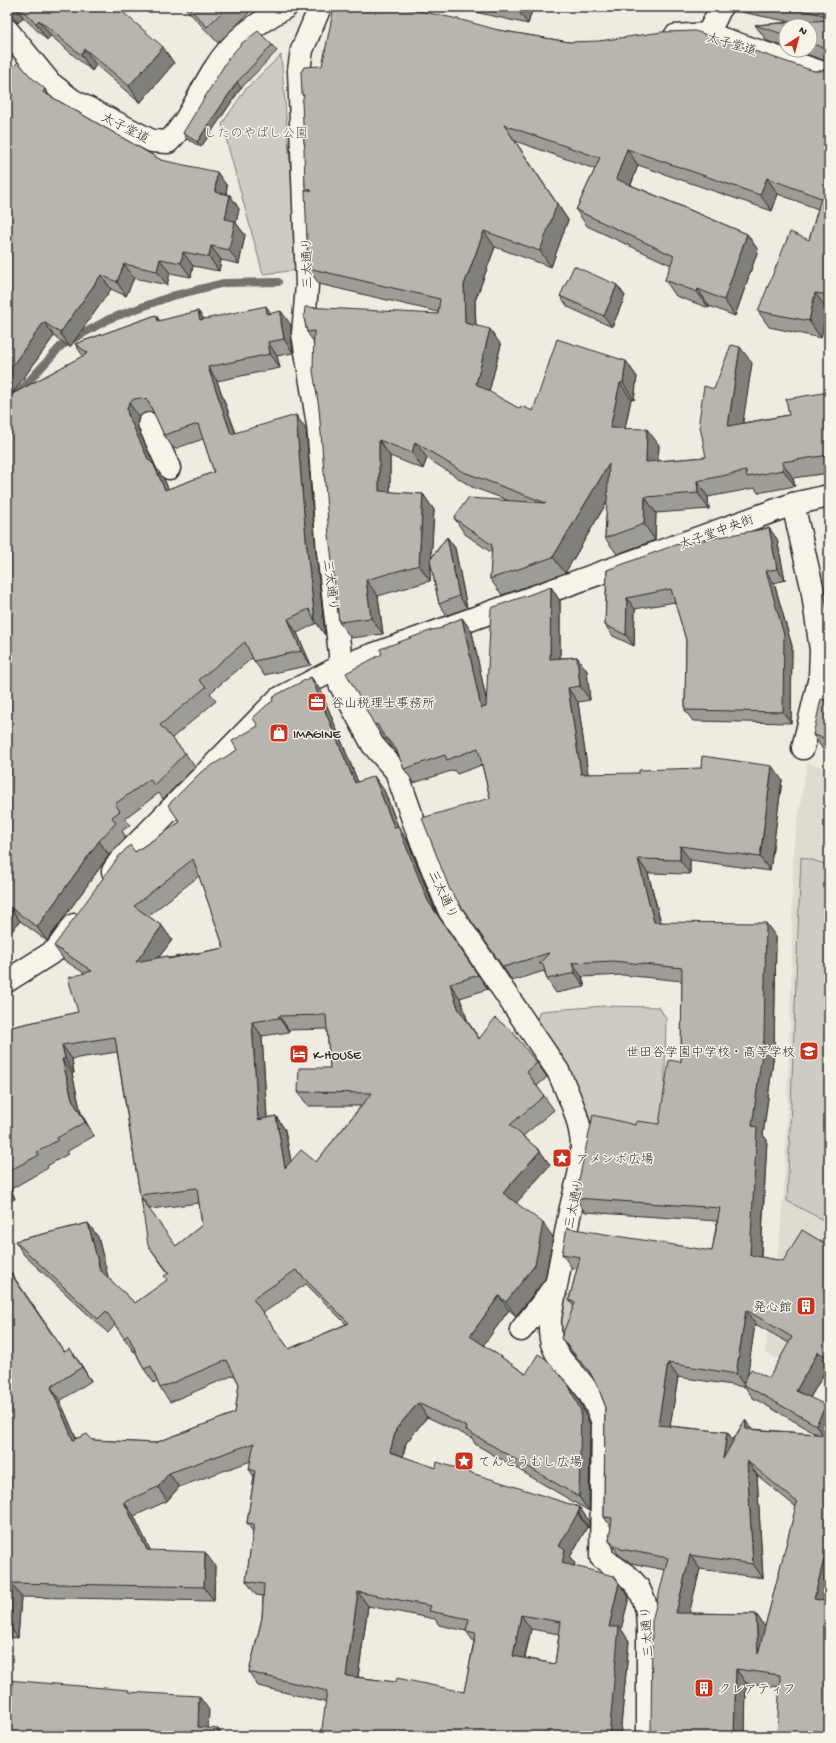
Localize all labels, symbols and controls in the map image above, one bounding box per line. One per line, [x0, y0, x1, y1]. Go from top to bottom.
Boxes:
north arrow [778, 18, 818, 58]
text: N [796, 25, 809, 38]
street label: 太子堂道 [704, 31, 758, 60]
street label: 太子堂道 [98, 111, 151, 148]
park label: したのやばし公園 [204, 126, 308, 142]
street label: 三太通り [300, 237, 316, 289]
street label: 太子堂中央街 [677, 512, 756, 554]
street label: 三太通り [319, 558, 341, 612]
office icon: 谷山税理士事務所 [306, 691, 328, 713]
place label: 谷山税理士事務所 [331, 697, 435, 712]
shop icon: IMAGINE [268, 722, 290, 744]
place label: IMAGINE [293, 728, 342, 743]
street label: 三太通り [424, 868, 460, 922]
school or university icon: 世田谷学園中学校・高等学校 [798, 1040, 820, 1062]
hotel icon: K-HOUSE [288, 1043, 310, 1065]
place label: 世田谷学園中学校・高等学校 [626, 1045, 795, 1061]
place label: K-HOUSE [313, 1049, 362, 1064]
place icon: アメンボ広場 [551, 1147, 573, 1169]
place label: アメンボ広場 [576, 1152, 653, 1168]
street label: 三太通り [562, 1176, 588, 1231]
building icon: 発心館 [795, 1295, 817, 1317]
place label: 発心館 [753, 1300, 792, 1316]
place icon: てんとうむし広場 [453, 1450, 475, 1472]
place label: てんとうむし広場 [478, 1455, 582, 1471]
street label: 三太通り [638, 1605, 658, 1658]
building icon: クレアティフ [693, 1677, 715, 1699]
place label: クレアティフ [718, 1683, 796, 1698]

